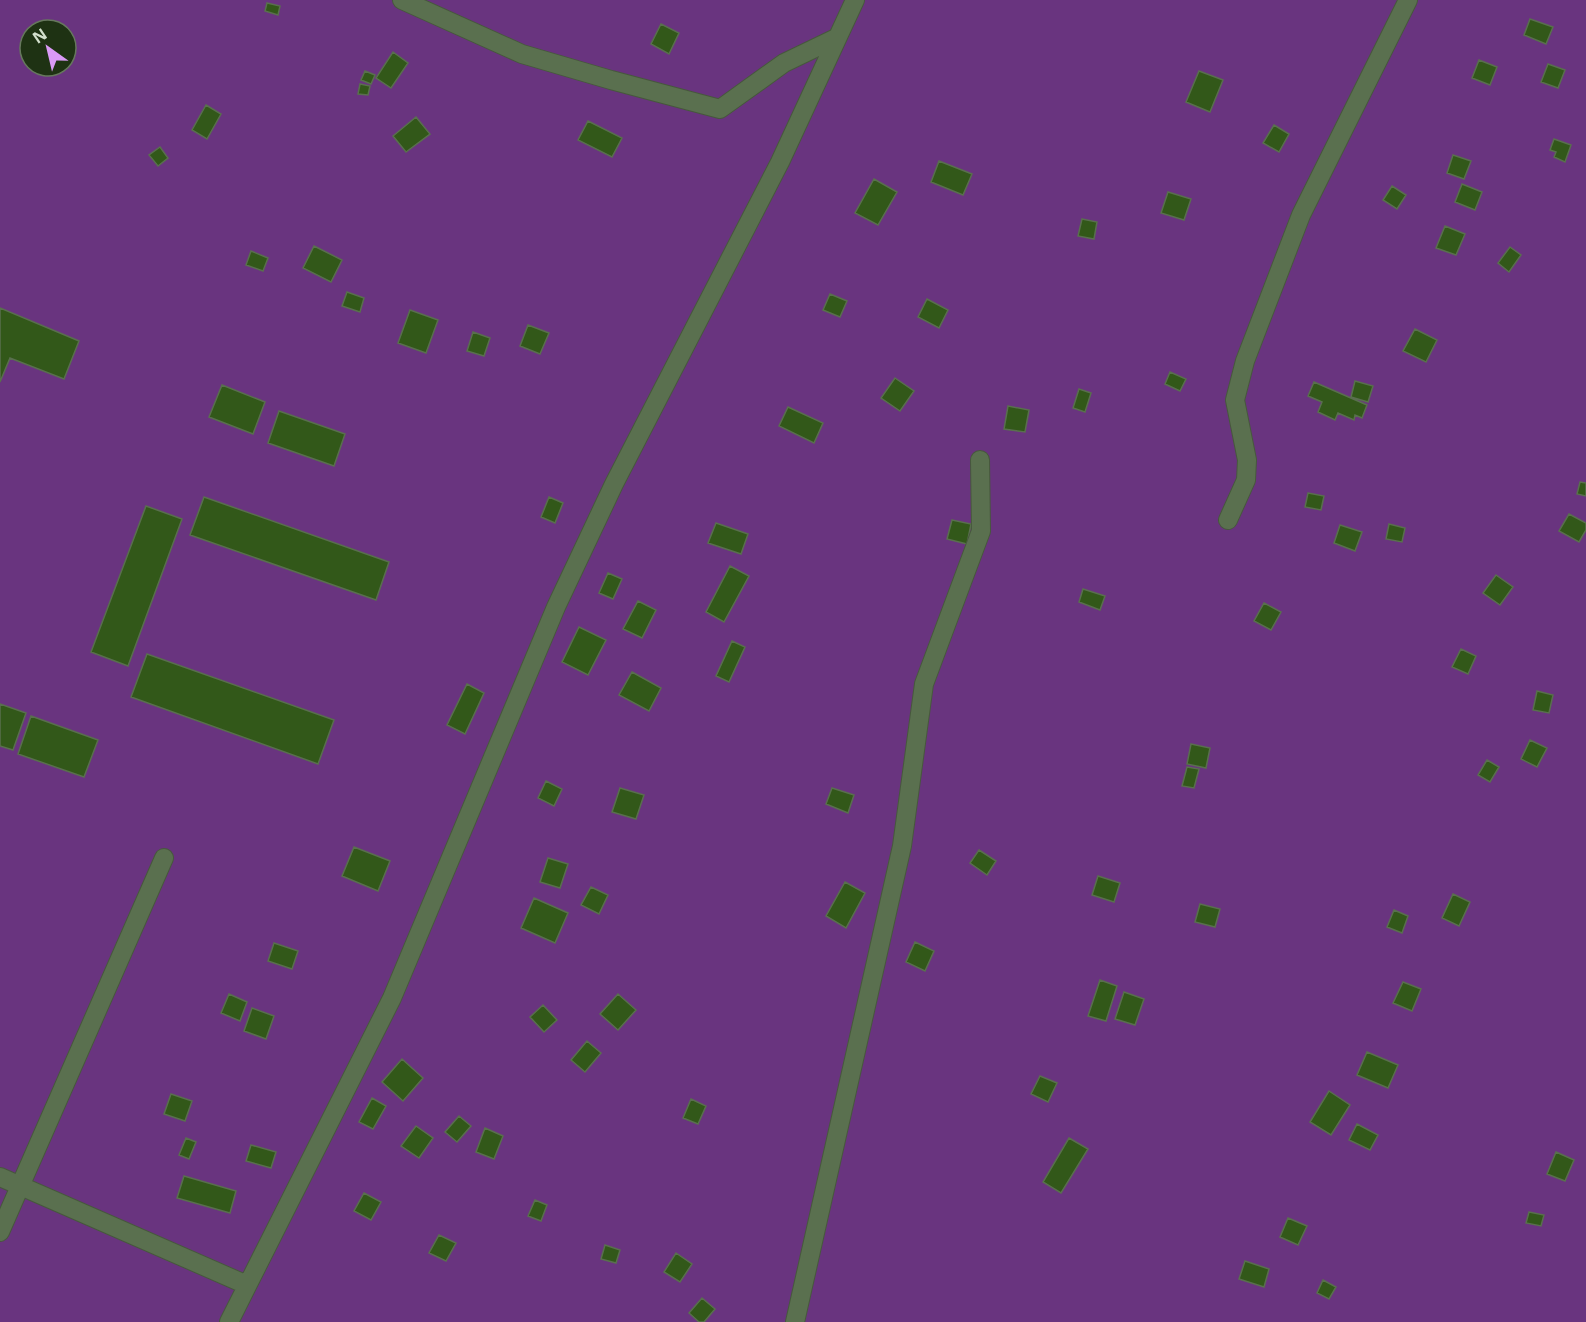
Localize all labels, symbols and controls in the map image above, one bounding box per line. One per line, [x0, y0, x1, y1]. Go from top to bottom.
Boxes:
north arrow [18, 18, 78, 78]
text: N [28, 23, 51, 48]

